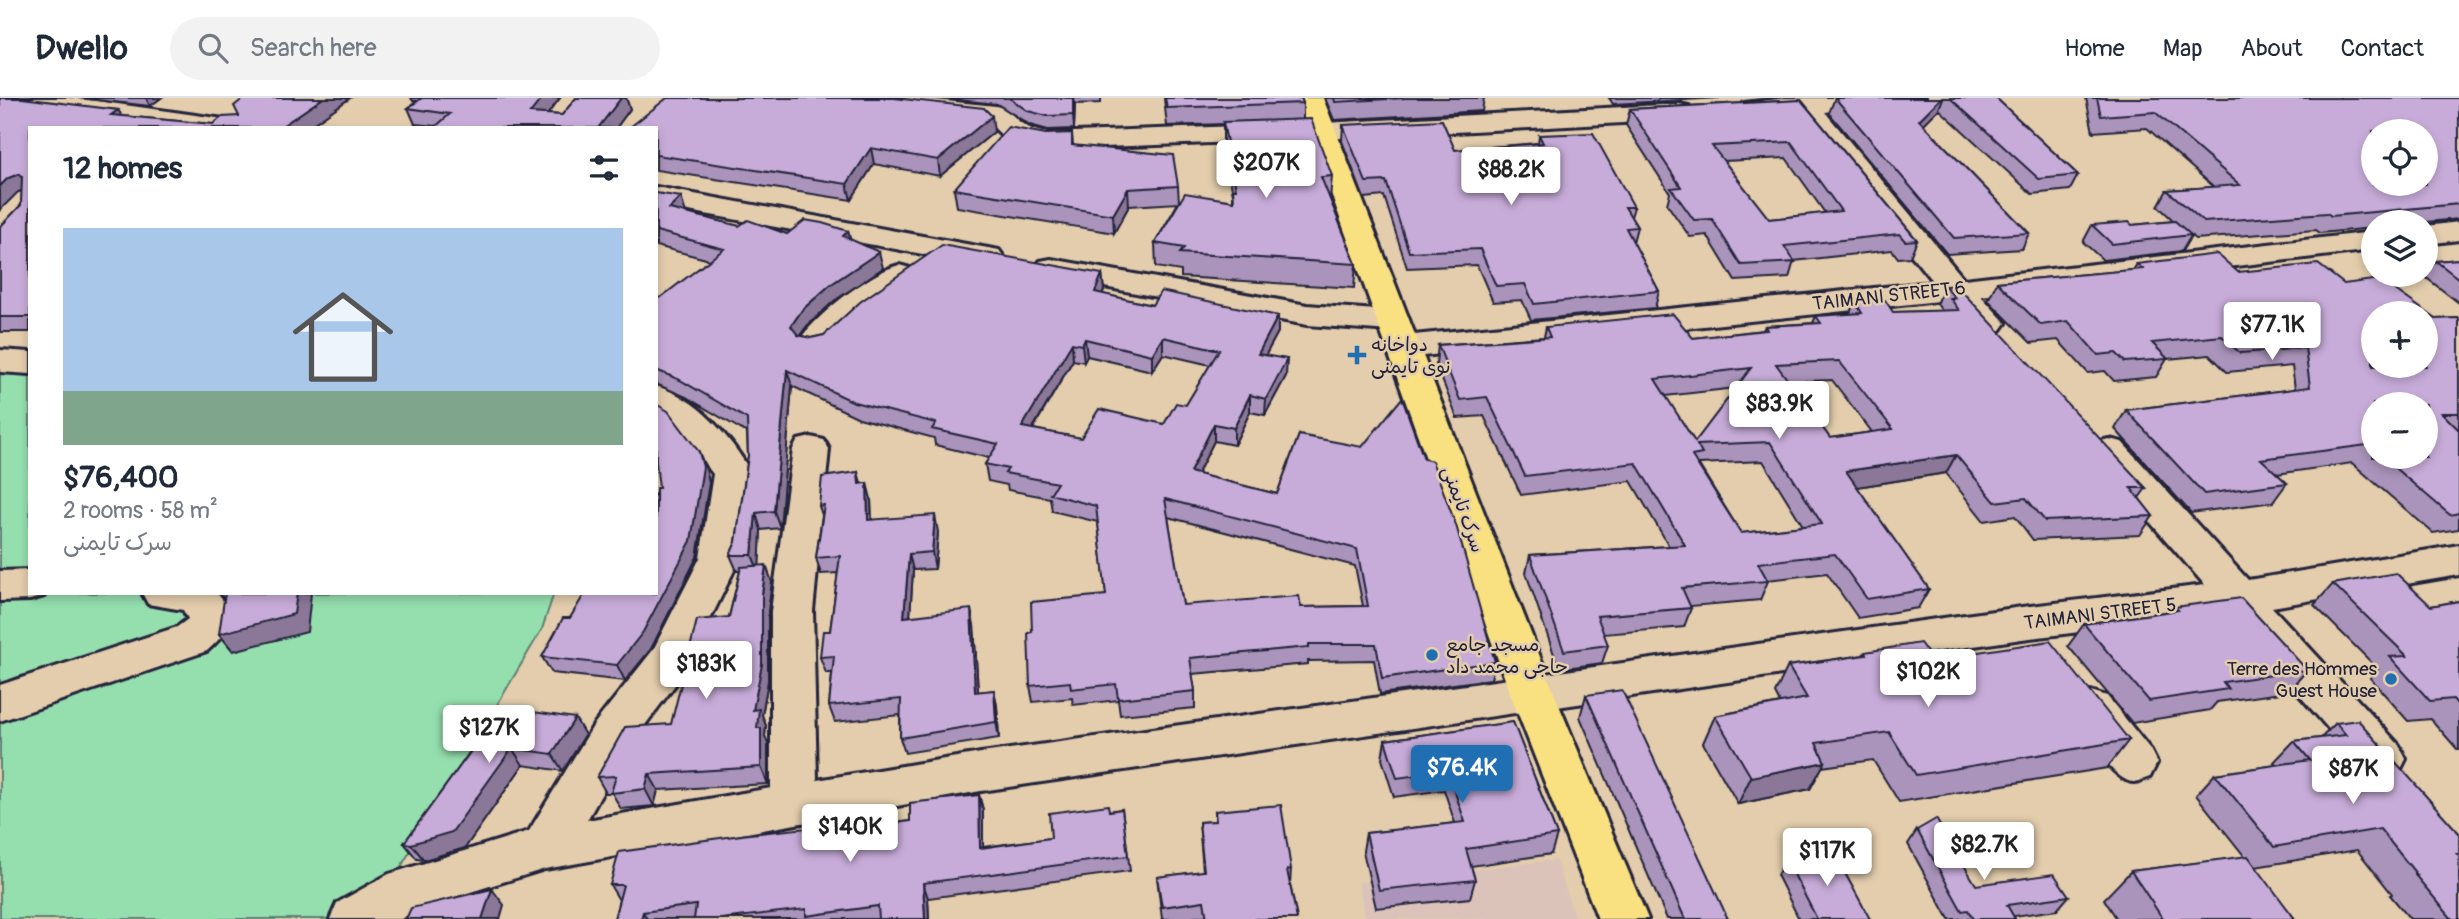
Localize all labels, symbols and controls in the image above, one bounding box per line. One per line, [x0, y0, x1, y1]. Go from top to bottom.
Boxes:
search box [170, 17, 660, 80]
text: Dwello [35, 28, 128, 69]
icon: search [194, 29, 232, 67]
text: Search here [250, 32, 377, 64]
text: Home [2064, 34, 2125, 63]
text: Map [2163, 34, 2203, 63]
text: About [2241, 34, 2303, 63]
text: Contact [2341, 34, 2424, 63]
map controls [2361, 119, 2438, 469]
button: locate [2361, 119, 2438, 196]
pin: $207K [1217, 140, 1315, 200]
text: $207K [1232, 148, 1300, 177]
pin: $88.2K [1454, 148, 1568, 207]
icon: filters [585, 149, 623, 187]
text: 12 homes [63, 150, 182, 187]
text: $88.2K [1477, 155, 1545, 184]
button: layers [2361, 210, 2438, 287]
icon: home [280, 274, 406, 400]
street label: TAIMANI STREET 6 [1811, 276, 1967, 316]
button: + [2361, 301, 2438, 378]
pin: $77.1K [2215, 302, 2329, 362]
text: $77.1K [2240, 310, 2304, 339]
place label: دواخانه نوی تایمنی [1371, 333, 1451, 379]
marker: دواخانه نوی تایمنی [1349, 347, 1365, 363]
pin: $83.9K [1722, 382, 1836, 441]
text: $83.9K [1745, 389, 1813, 418]
button: − [2361, 392, 2438, 469]
text: $76,400 [63, 459, 179, 496]
street label: سرک تایمنی [1436, 463, 1490, 556]
text: 2 rooms · 58 m² [63, 496, 218, 525]
text: سرک تایمنی [63, 528, 172, 557]
street label: TAIMANI STREET 5 [2023, 593, 2178, 635]
place label: مسجد جامع حاجی محمد داد [1446, 633, 1568, 679]
pin: $183K [657, 642, 755, 701]
marker: مسجد جامع حاجی محمد داد [1424, 647, 1440, 663]
text: $183K [676, 649, 736, 678]
pin: $102K [1879, 650, 1977, 709]
text: $102K [1896, 657, 1960, 686]
place label: Terre des Hommes Guest House [2227, 657, 2378, 703]
marker: Terre des Hommes Guest House [2383, 671, 2399, 687]
pin: $127K [440, 706, 538, 765]
text: $127K [459, 713, 519, 742]
pin: $76.4K [1405, 746, 1519, 805]
pin: $87K [2312, 746, 2394, 806]
text: $76.4K [1427, 753, 1497, 782]
text: $87K [2328, 754, 2378, 783]
pin: $140K [801, 804, 899, 864]
text: $140K [818, 812, 882, 841]
pin: $82.7K [1927, 822, 2041, 882]
pin: $117K [1778, 828, 1876, 888]
text: $82.7K [1950, 830, 2018, 859]
text: $117K [1799, 836, 1855, 865]

